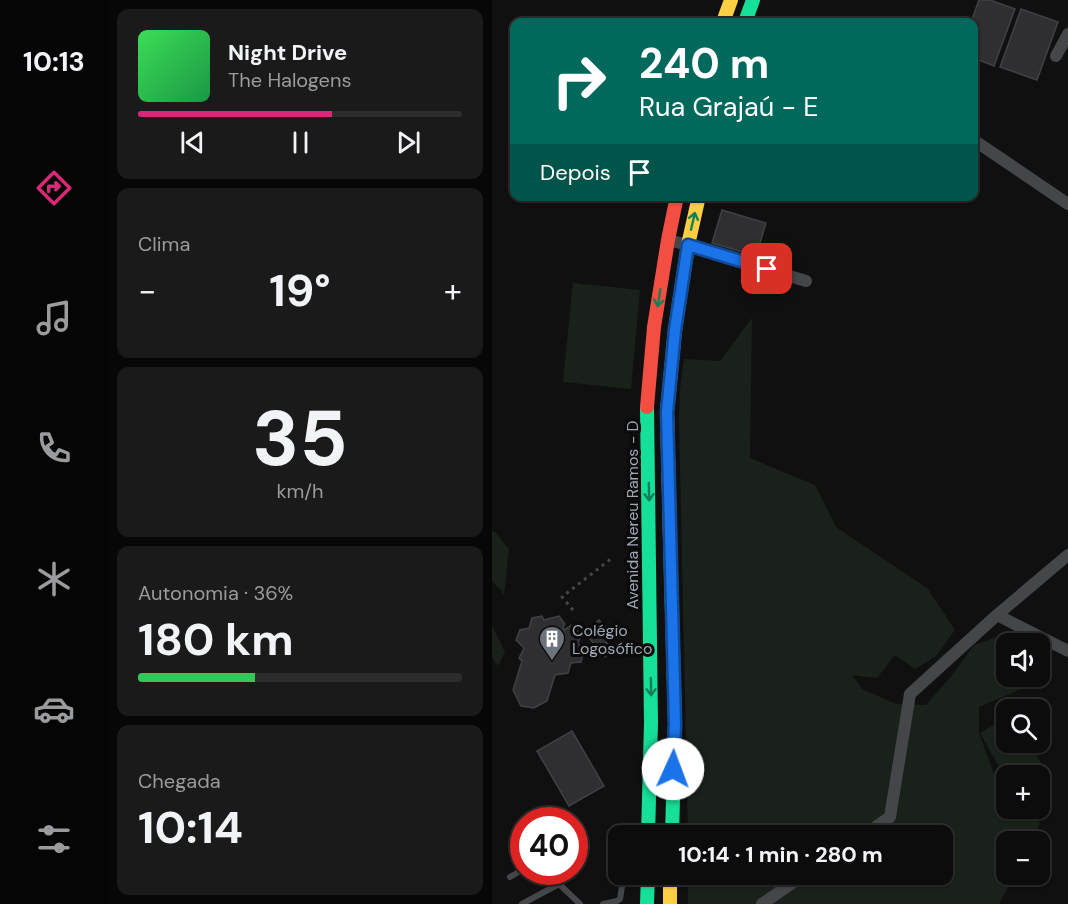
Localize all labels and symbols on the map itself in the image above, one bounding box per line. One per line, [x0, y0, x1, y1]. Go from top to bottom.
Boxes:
one-way arrow [688, 212, 700, 231]
pin [741, 243, 792, 294]
one-way arrow [653, 288, 664, 307]
street label: Avenida Nereu Ramos - D [622, 420, 643, 610]
one-way arrow [643, 482, 654, 502]
place label: Colégio Logosófico [572, 620, 653, 659]
building icon: Colégio Logosófico [537, 624, 567, 662]
one-way arrow [645, 677, 656, 697]
position arrow [641, 737, 705, 801]
speed limit sign: 40 [510, 807, 588, 885]

